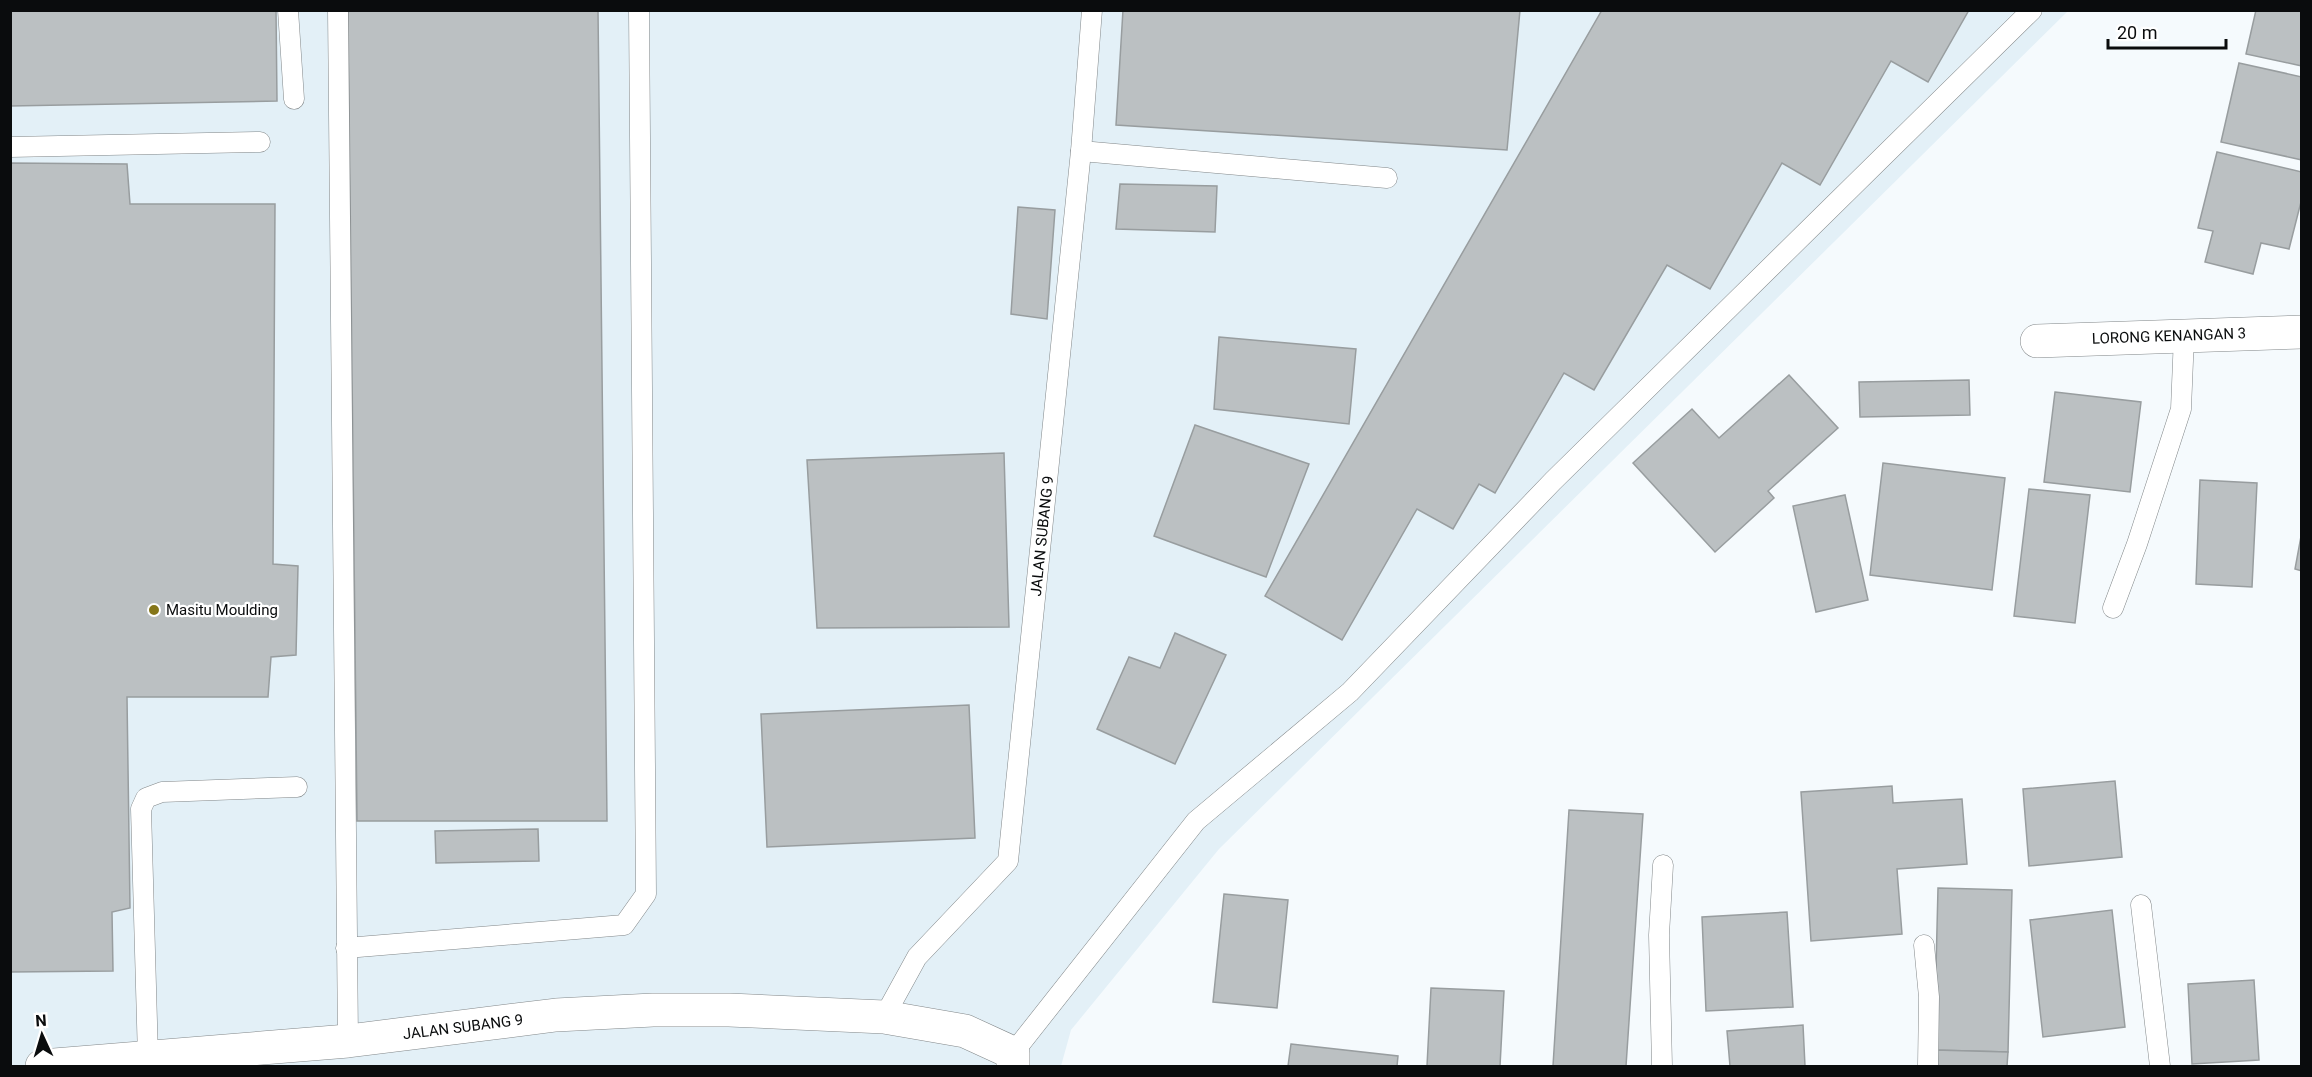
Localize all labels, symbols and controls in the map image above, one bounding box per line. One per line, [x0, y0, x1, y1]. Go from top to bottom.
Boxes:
scale bar [2108, 12, 2226, 50]
text: 20 m [2117, 22, 2157, 43]
street label: LORONG KENANGAN 3 [2092, 324, 2246, 348]
street label: JALAN SUBANG 9 [1027, 475, 1057, 597]
place label: Masitu Moulding [166, 601, 278, 619]
marker: Masitu Moulding [147, 603, 161, 617]
north arrow [12, 1005, 72, 1065]
text: N [35, 1011, 47, 1030]
street label: JALAN SUBANG 9 [402, 1011, 524, 1043]

